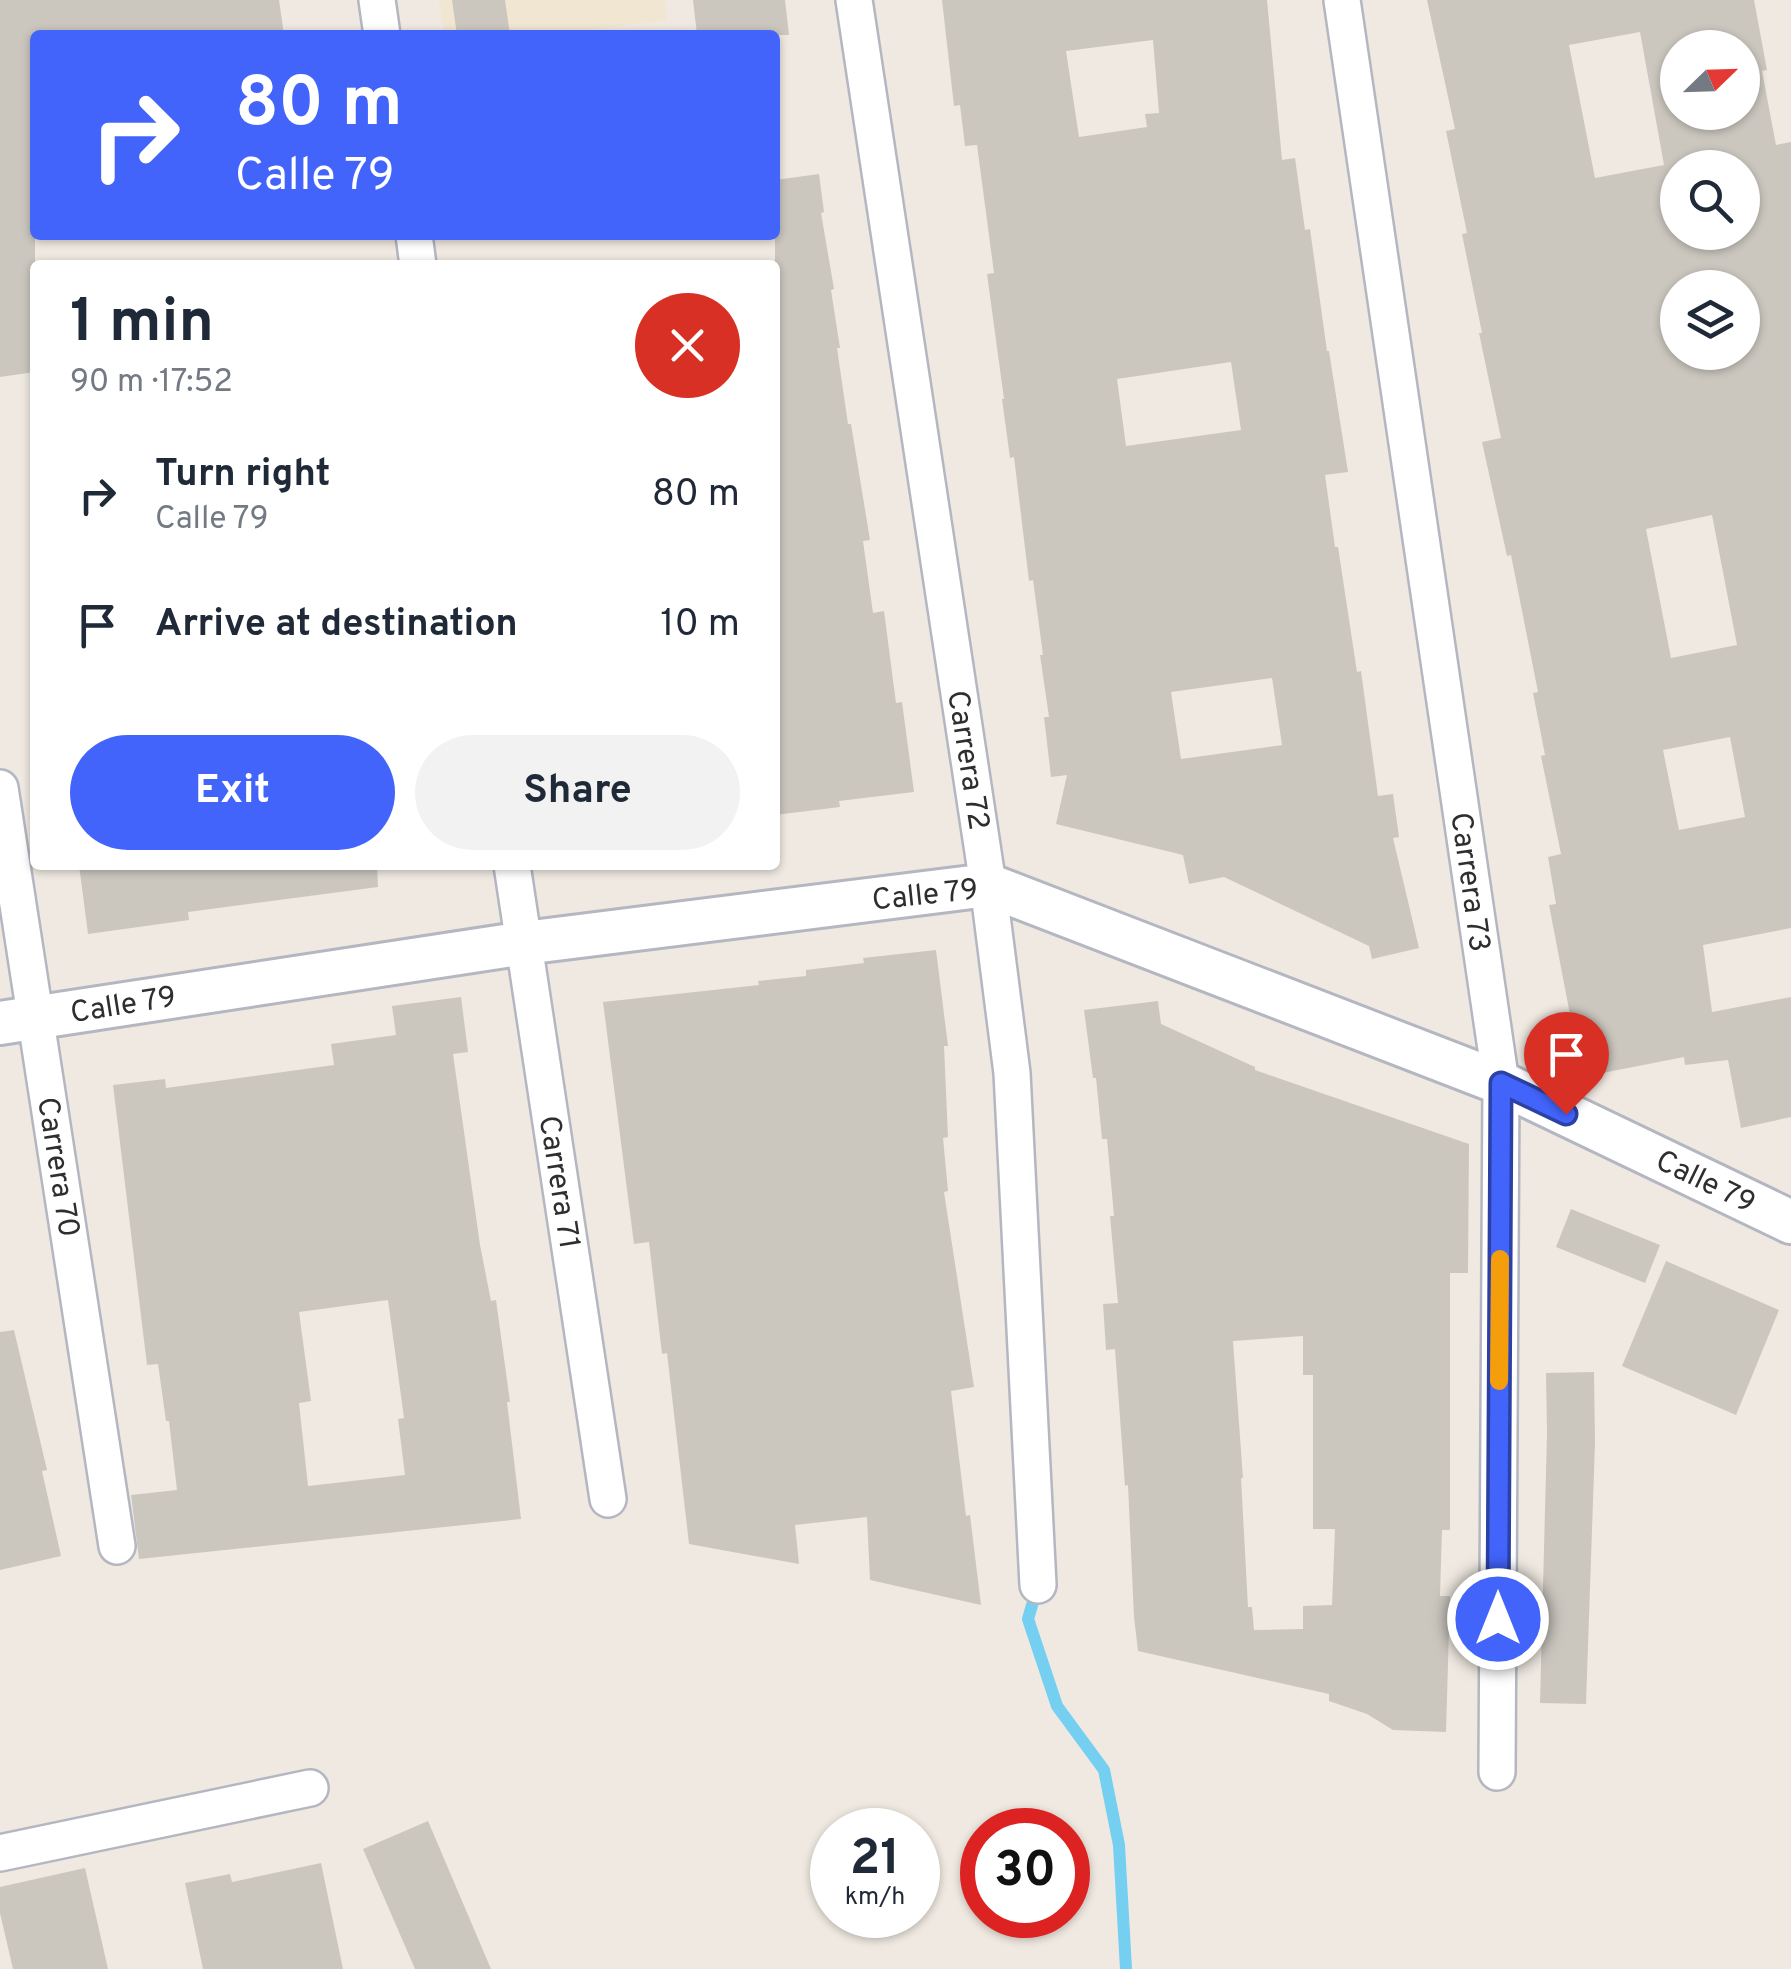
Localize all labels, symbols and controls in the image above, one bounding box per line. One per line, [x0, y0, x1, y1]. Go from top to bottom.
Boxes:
north arrow [1660, 30, 1760, 130]
map controls [1660, 30, 1760, 370]
text: 80 m [235, 62, 403, 151]
icon: right [70, 70, 200, 200]
text: Calle 79 [235, 149, 395, 206]
button: search [1660, 150, 1760, 250]
button: layers [1660, 270, 1760, 370]
text: 1 min [70, 287, 214, 363]
button: close [635, 293, 740, 398]
text: 90 m · 17:52 [70, 363, 233, 403]
text: Turn right [155, 451, 330, 500]
icon: right [70, 468, 125, 523]
text: 80 m [652, 471, 740, 520]
text: Calle 79 [155, 500, 269, 540]
icon: arrive [70, 598, 125, 653]
text: Arrive at destination [155, 601, 518, 650]
text: 10 m [660, 601, 740, 650]
street label: Carrera 72 [937, 688, 996, 833]
button: Exit [70, 735, 395, 850]
button: Share [415, 735, 740, 850]
street label: Carrera 73 [1440, 810, 1497, 954]
street label: Calle 79 [870, 873, 980, 920]
street label: Calle 79 [68, 980, 179, 1033]
pin [1524, 1012, 1609, 1115]
icon: arrive [1539, 1027, 1594, 1082]
street label: Carrera 70 [27, 1095, 86, 1240]
street label: Carrera 71 [529, 1113, 586, 1252]
street label: Calle 79 [1649, 1143, 1761, 1223]
position arrow [1446, 1567, 1550, 1671]
speed limit sign: 30 [960, 1808, 1090, 1938]
text: 21 [850, 1829, 900, 1892]
text: km/h [845, 1882, 905, 1914]

